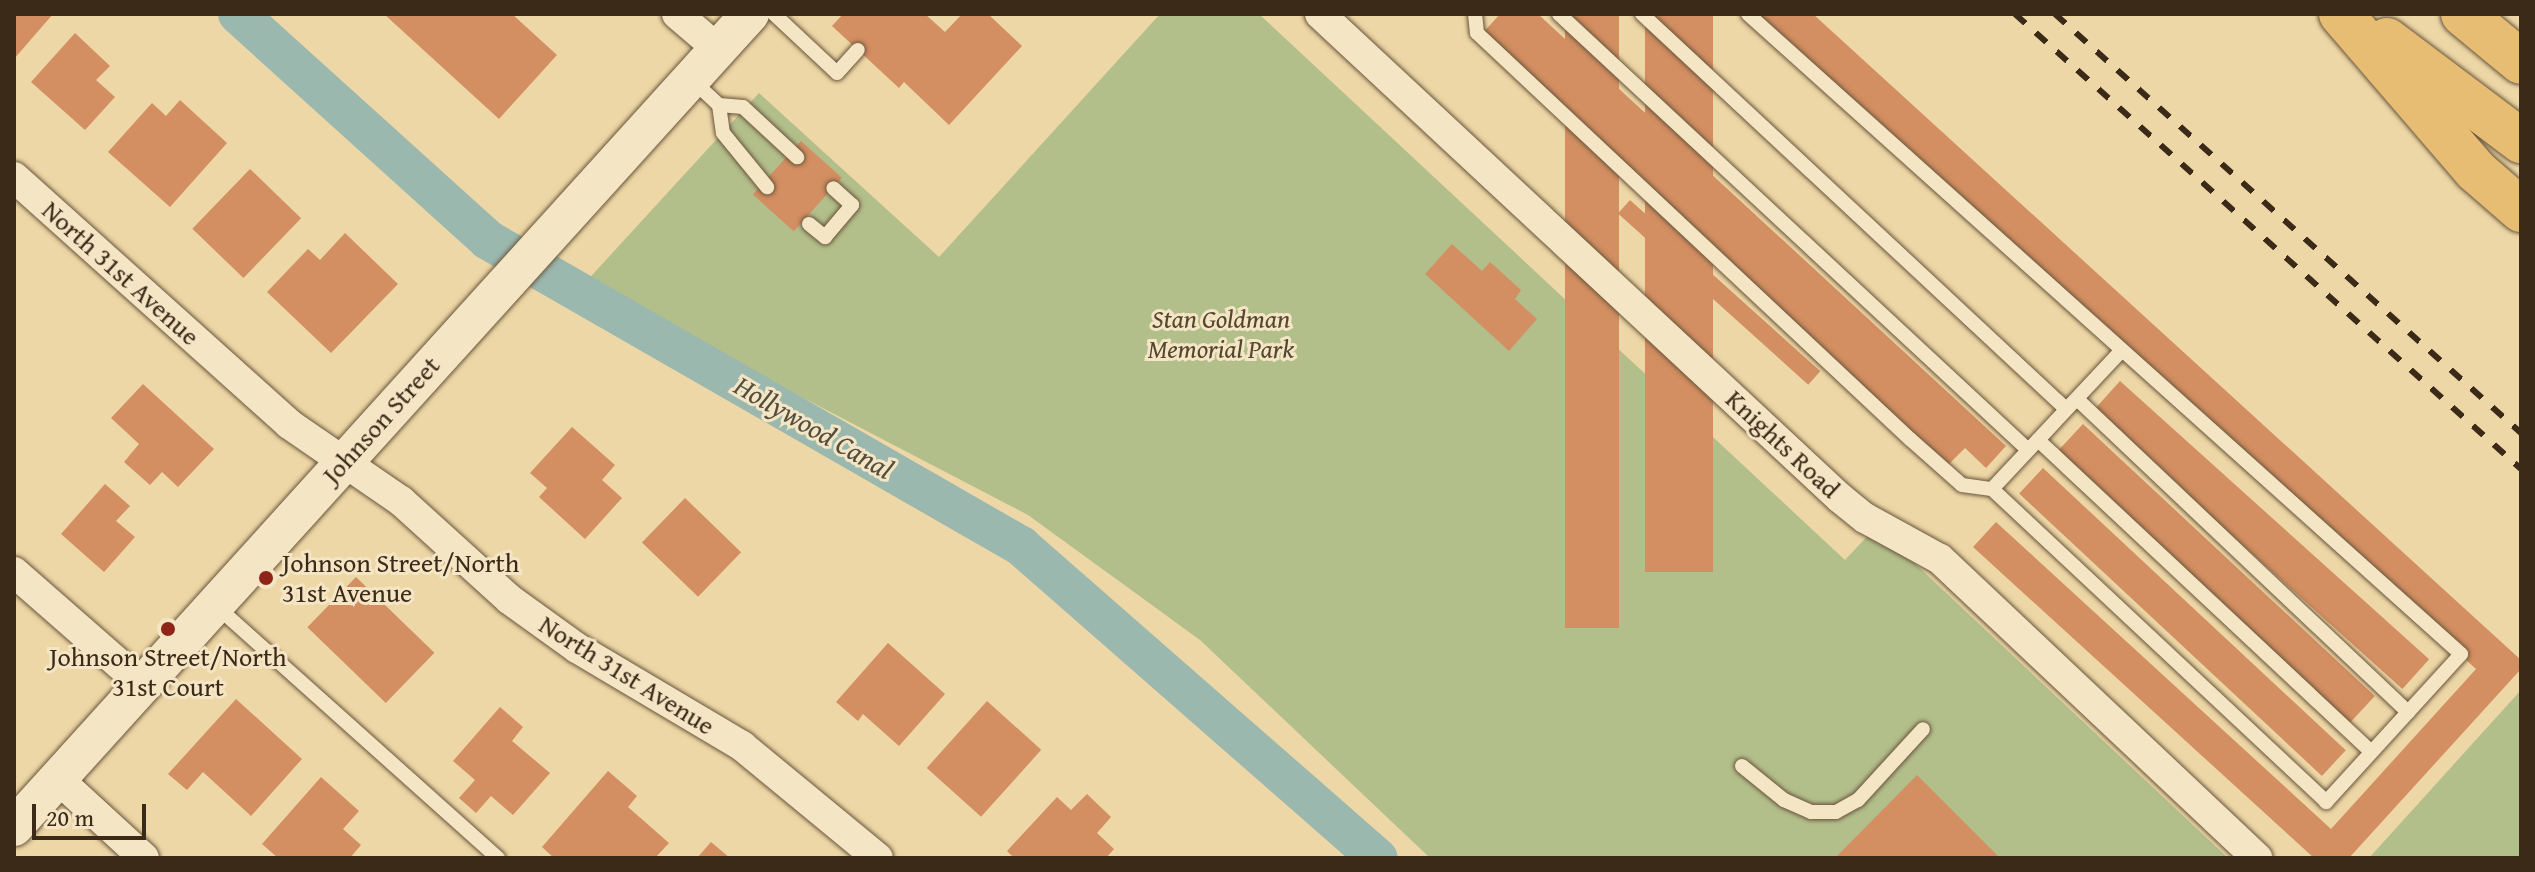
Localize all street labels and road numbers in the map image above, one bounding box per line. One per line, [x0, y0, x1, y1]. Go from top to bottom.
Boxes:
street label: North 31st Avenue [36, 194, 206, 352]
street label: Johnson Street [316, 350, 446, 490]
street label: Knights Road [1720, 383, 1846, 505]
street label: North 31st Avenue [534, 609, 720, 741]

